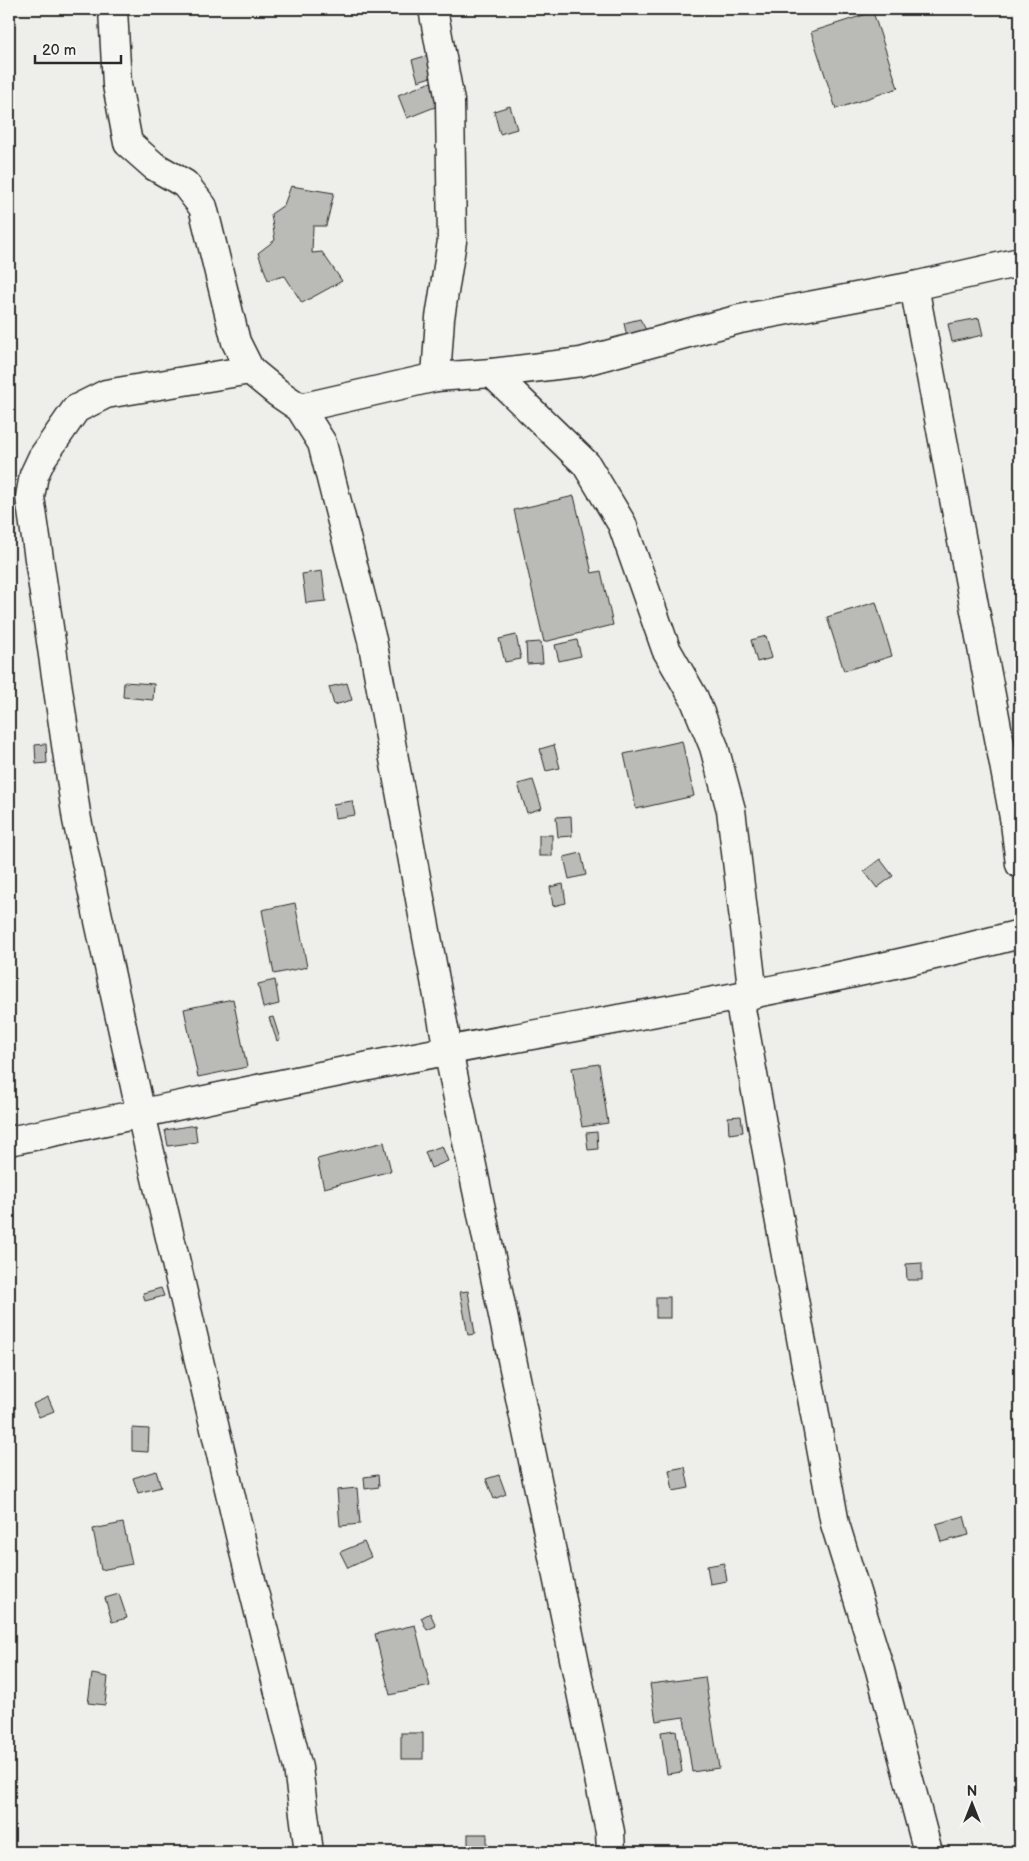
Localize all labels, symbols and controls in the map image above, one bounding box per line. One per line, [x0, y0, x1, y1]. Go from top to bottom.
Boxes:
scale bar [35, 32, 121, 64]
text: 20 m [42, 41, 76, 60]
north arrow [946, 1778, 996, 1828]
text: N [967, 1783, 977, 1800]

